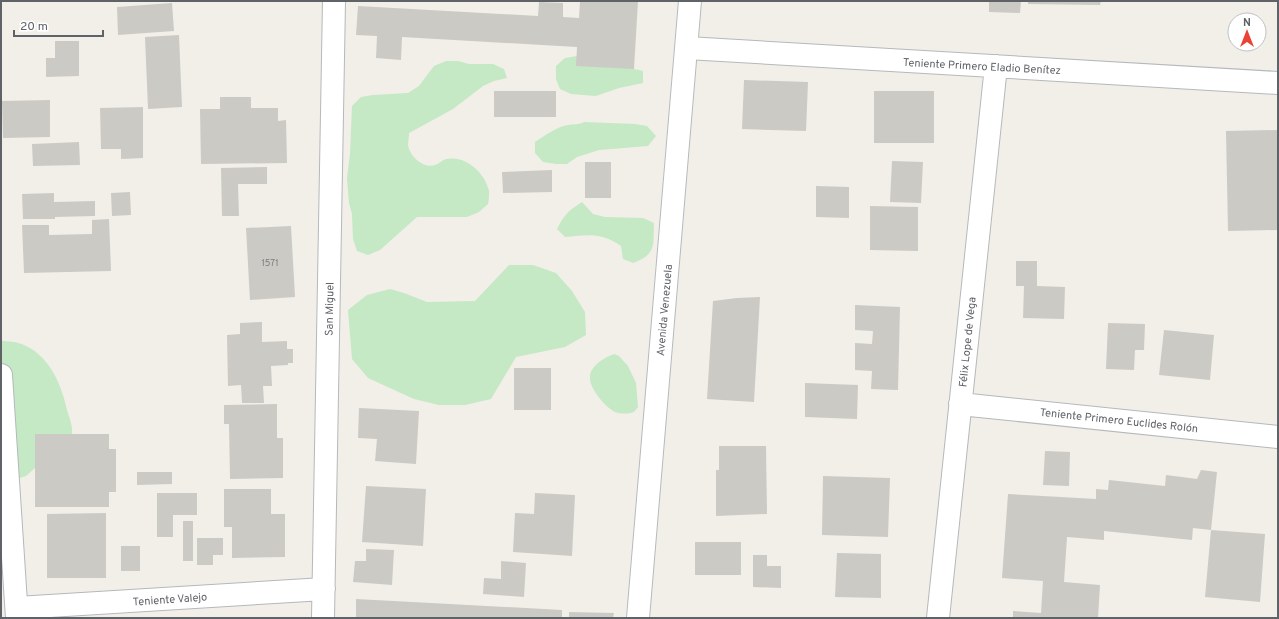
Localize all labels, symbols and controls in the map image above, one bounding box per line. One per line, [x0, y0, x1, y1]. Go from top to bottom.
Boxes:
scale bar [14, 12, 103, 38]
north arrow [1227, 12, 1267, 52]
text: N [1243, 16, 1251, 30]
text: 20 m [20, 19, 48, 35]
street label: Teniente Primero Eladio Benítez [903, 56, 1061, 78]
house number: 1571 [261, 258, 279, 269]
street label: Avenida Venezuela [654, 263, 676, 357]
street label: San Miguel [323, 282, 337, 336]
street label: Félix Lope de Vega [956, 296, 980, 388]
street label: Teniente Primero Euclides Rolón [1039, 406, 1199, 436]
street label: Teniente Valejo [132, 590, 208, 610]

